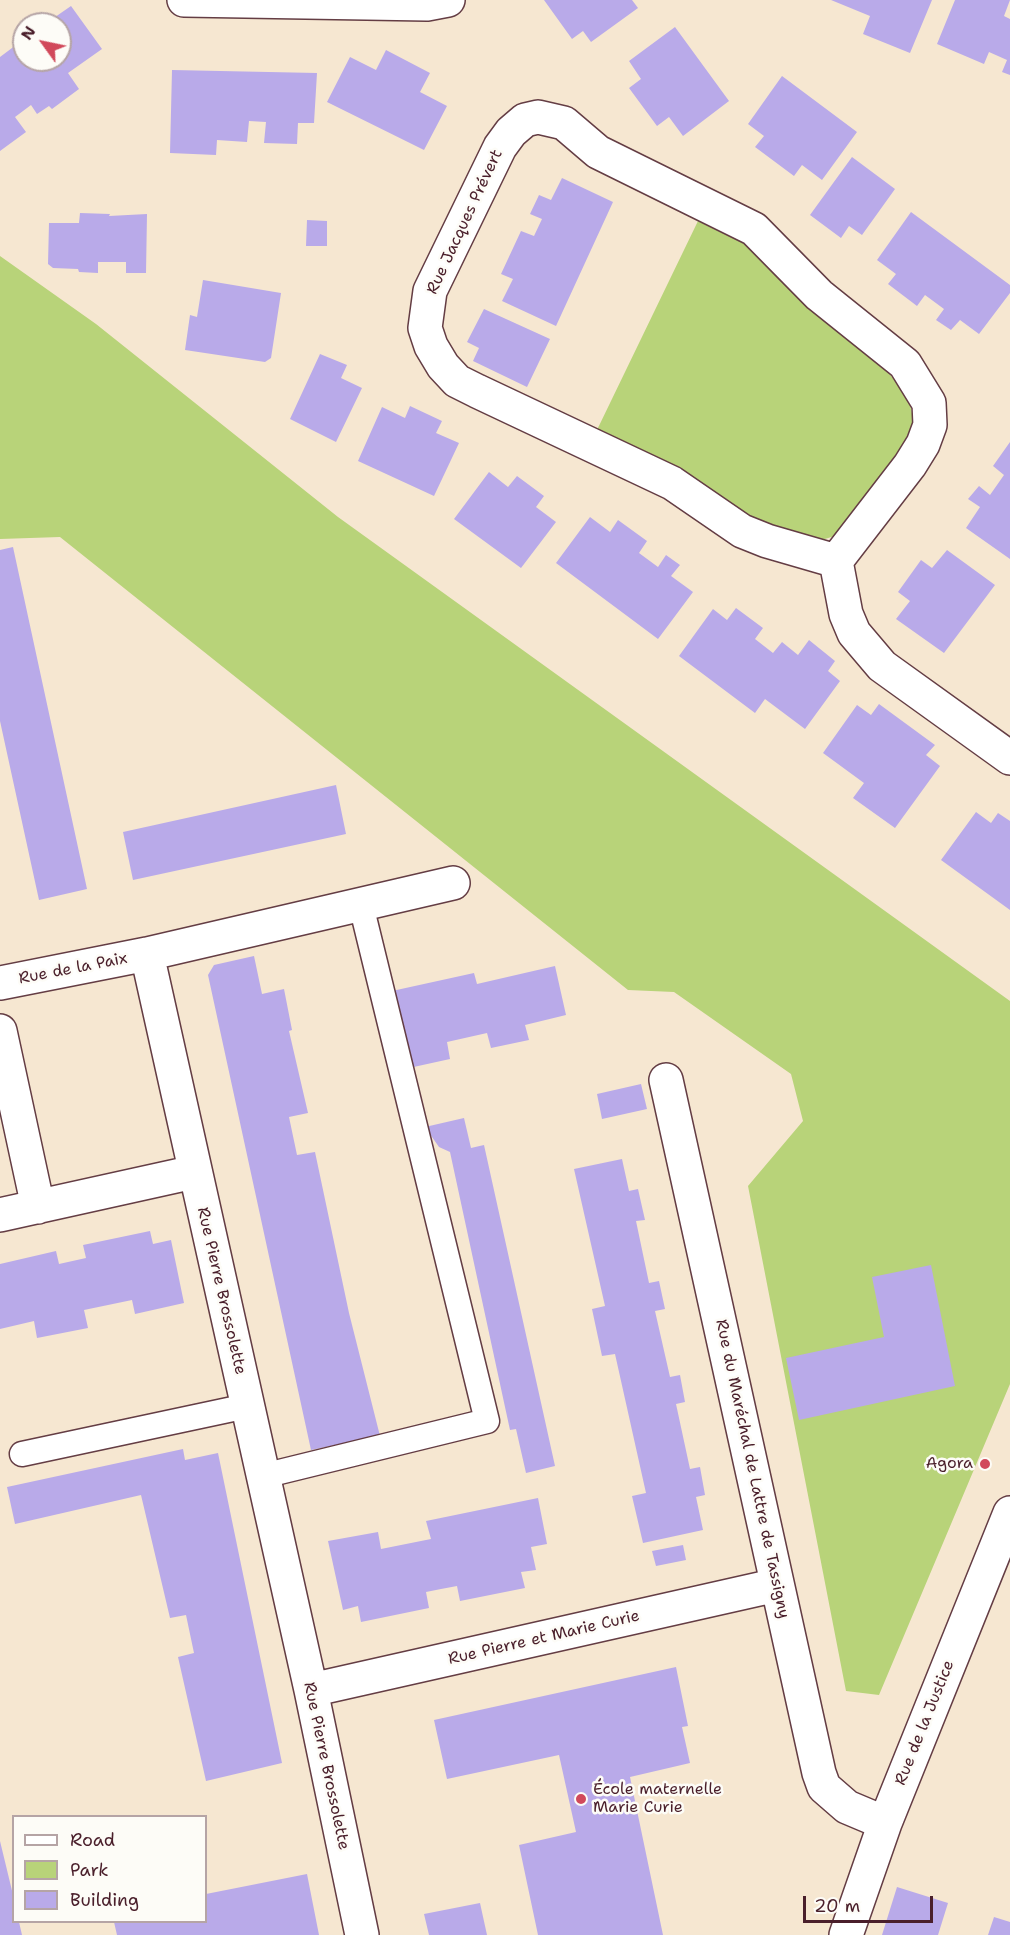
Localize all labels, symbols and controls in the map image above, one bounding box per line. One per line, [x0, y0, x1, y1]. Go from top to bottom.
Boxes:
north arrow [12, 12, 72, 72]
text: N [16, 22, 40, 44]
street label: Rue Jacques Prévert [423, 146, 507, 298]
street label: Rue de la Paix [17, 949, 129, 989]
street label: Rue Pierre Brossolette [192, 1206, 250, 1376]
street label: Rue du Maréchal de Lattre de Tassigny [711, 1318, 793, 1620]
place label: Agora [926, 1454, 973, 1474]
marker: Agora [978, 1457, 992, 1471]
street label: Rue Pierre et Marie Curie [446, 1607, 642, 1669]
street label: Rue de la Justice [891, 1658, 959, 1788]
street label: Rue Pierre Brossolette [299, 1680, 353, 1852]
place label: École maternelle Marie Curie [593, 1780, 722, 1818]
marker: École maternelle Marie Curie [574, 1792, 588, 1806]
legend [12, 1815, 207, 1923]
text: Road [70, 1828, 115, 1852]
text: Park [70, 1858, 109, 1882]
scale bar [806, 1884, 936, 1922]
text: Building [70, 1888, 139, 1912]
text: 20 m [814, 1894, 860, 1918]

